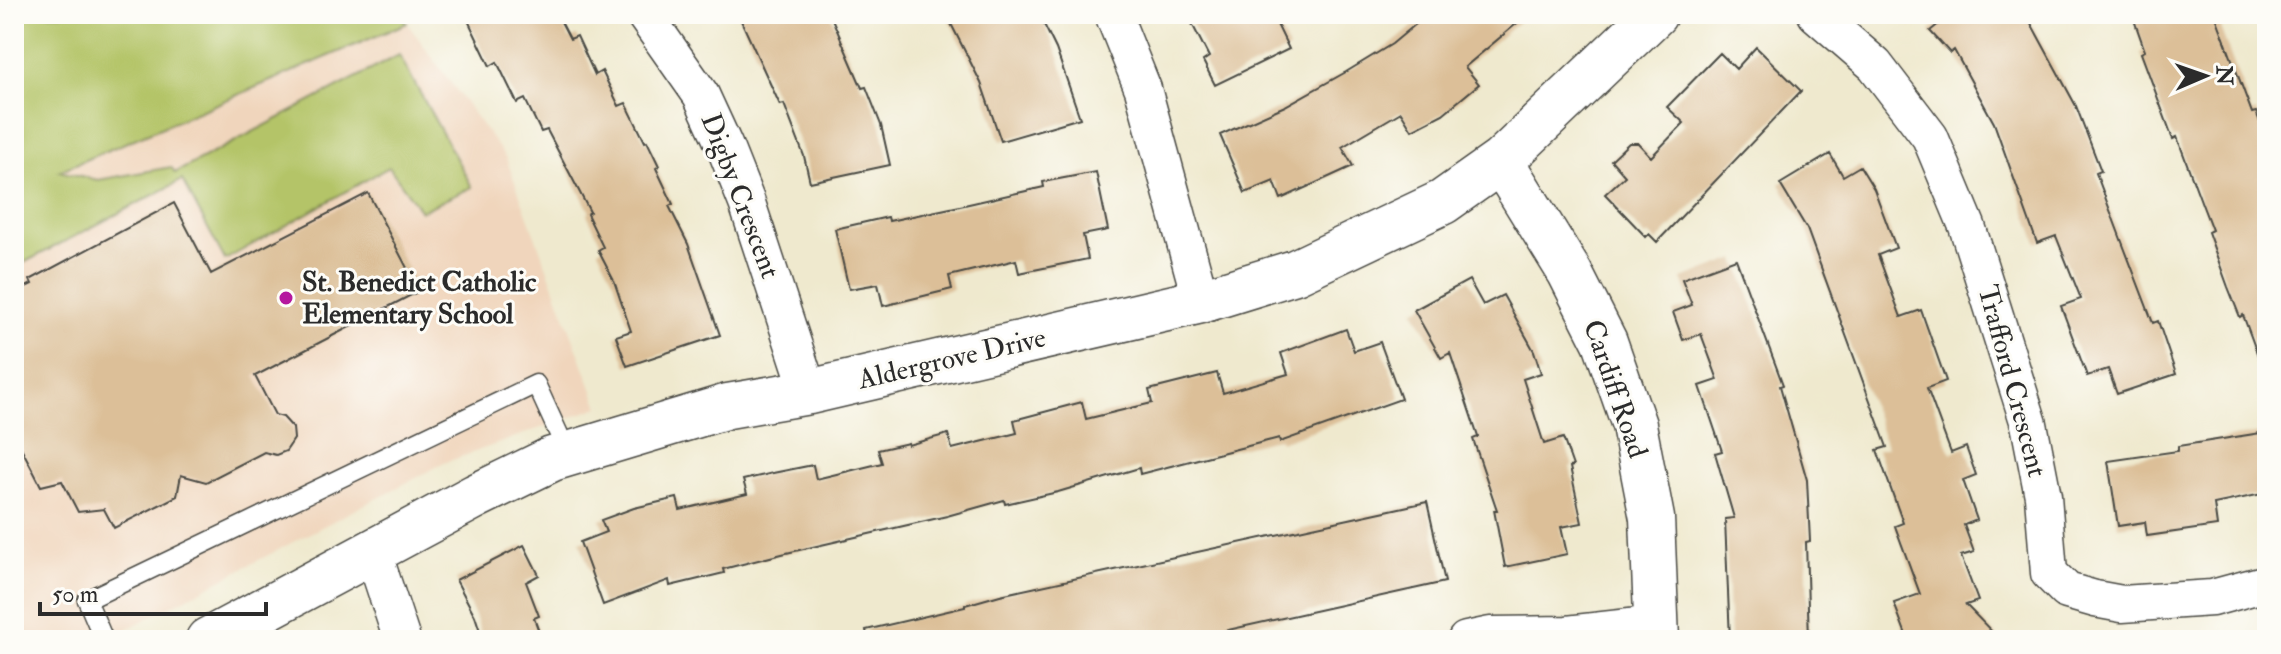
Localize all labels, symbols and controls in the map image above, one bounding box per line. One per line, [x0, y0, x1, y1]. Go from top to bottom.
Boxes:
north arrow [2165, 36, 2245, 116]
text: N [2210, 64, 2238, 86]
street label: Digby Crescent [692, 108, 788, 284]
place label: St. Benedict Catholic Elementary School [302, 265, 537, 332]
street label: Trafford Crescent [1970, 281, 2054, 481]
marker: St. Benedict Catholic Elementary School [277, 289, 295, 307]
street label: Cardiff Road [1575, 315, 1655, 463]
street label: Aldergrove Drive [854, 320, 1050, 398]
scale bar [40, 566, 266, 616]
text: 50 m [52, 579, 99, 610]

